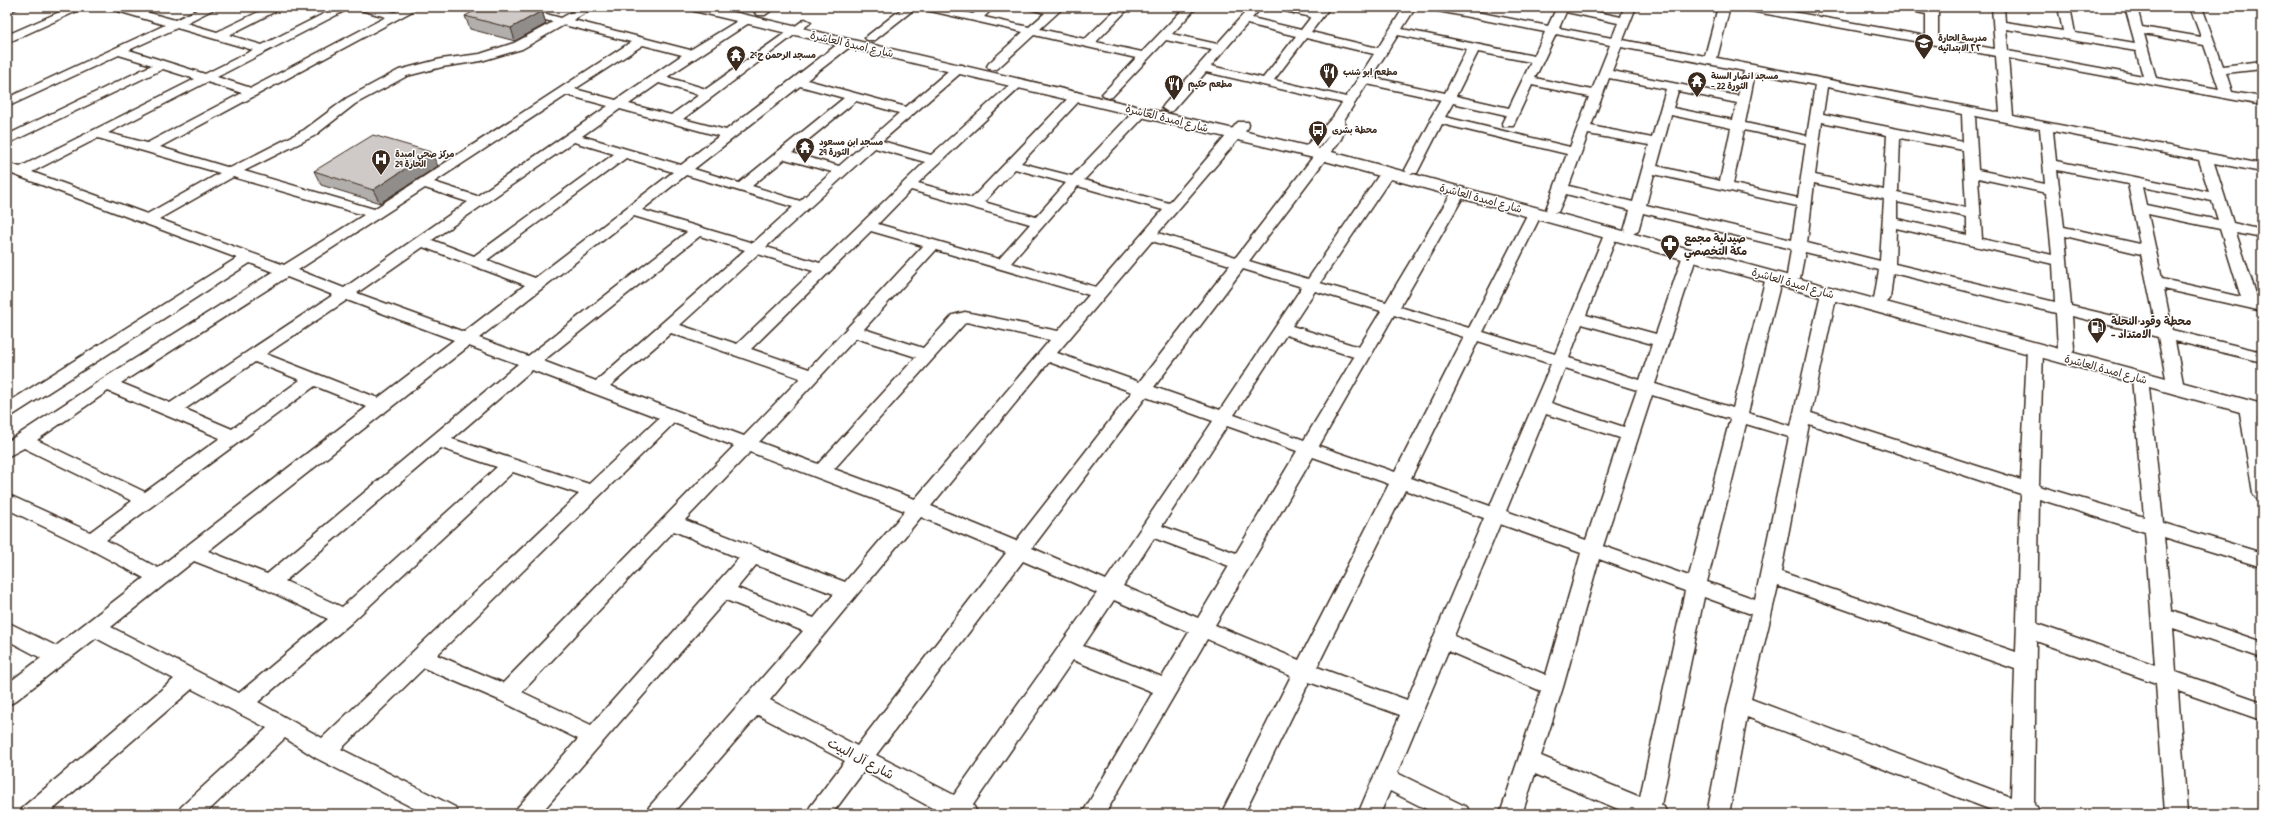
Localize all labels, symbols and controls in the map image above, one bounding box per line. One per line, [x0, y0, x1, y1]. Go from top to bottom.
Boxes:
street label: شارع امبدة العاشرة [808, 28, 895, 62]
school or university icon: مدرسة الحارة ٢٢ الابتدائيه [1913, 32, 1935, 60]
place label: مدرسة الحارة ٢٢ الابتدائيه [1938, 32, 1987, 54]
temple icon: مسجد الرحمن ح29 [725, 44, 747, 72]
place label: مسجد الرحمن ح29 [750, 49, 816, 61]
restaurant icon: مطعم ابو شنب [1318, 61, 1340, 89]
place label: مطعم ابو شنب [1343, 66, 1398, 79]
temple icon: مسجد انصار السنة - الثورة 22 [1686, 70, 1708, 98]
place label: مسجد انصار السنة - الثورة 22 [1711, 70, 1778, 92]
restaurant icon: مطعم حكيم [1163, 73, 1185, 101]
place label: مطعم حكيم [1188, 78, 1232, 91]
street label: شارع امبدة العاشرة [1124, 101, 1210, 137]
bus stop icon: محطة بشرى [1307, 119, 1329, 147]
place label: محطة بشرى [1332, 124, 1377, 136]
temple icon: مسجد ابن مسعود الثورة 29 [794, 136, 816, 164]
place label: مسجد ابن مسعود الثورة 29 [819, 136, 883, 158]
hospital icon: مركز صحي امبدة الحارة 29 [370, 148, 392, 176]
place label: مركز صحي امبدة الحارة 29 [395, 148, 454, 170]
street label: شارع امبدة العاشرة [1438, 180, 1524, 218]
place label: صيدلية مجمع مكة التخصصي [1684, 231, 1747, 261]
pharmacy icon: صيدلية مجمع مكة التخصصي [1659, 233, 1681, 261]
street label: شارع امبدة العاشرة [1750, 265, 1836, 303]
place label: محطة وقود النحلة - الامتداد [2111, 314, 2191, 341]
fuel station icon: محطة وقود النحلة - الامتداد [2086, 316, 2108, 344]
street label: شارع امبدة العاشرة [2063, 351, 2149, 389]
street label: شارع آل البيت [824, 733, 897, 784]

